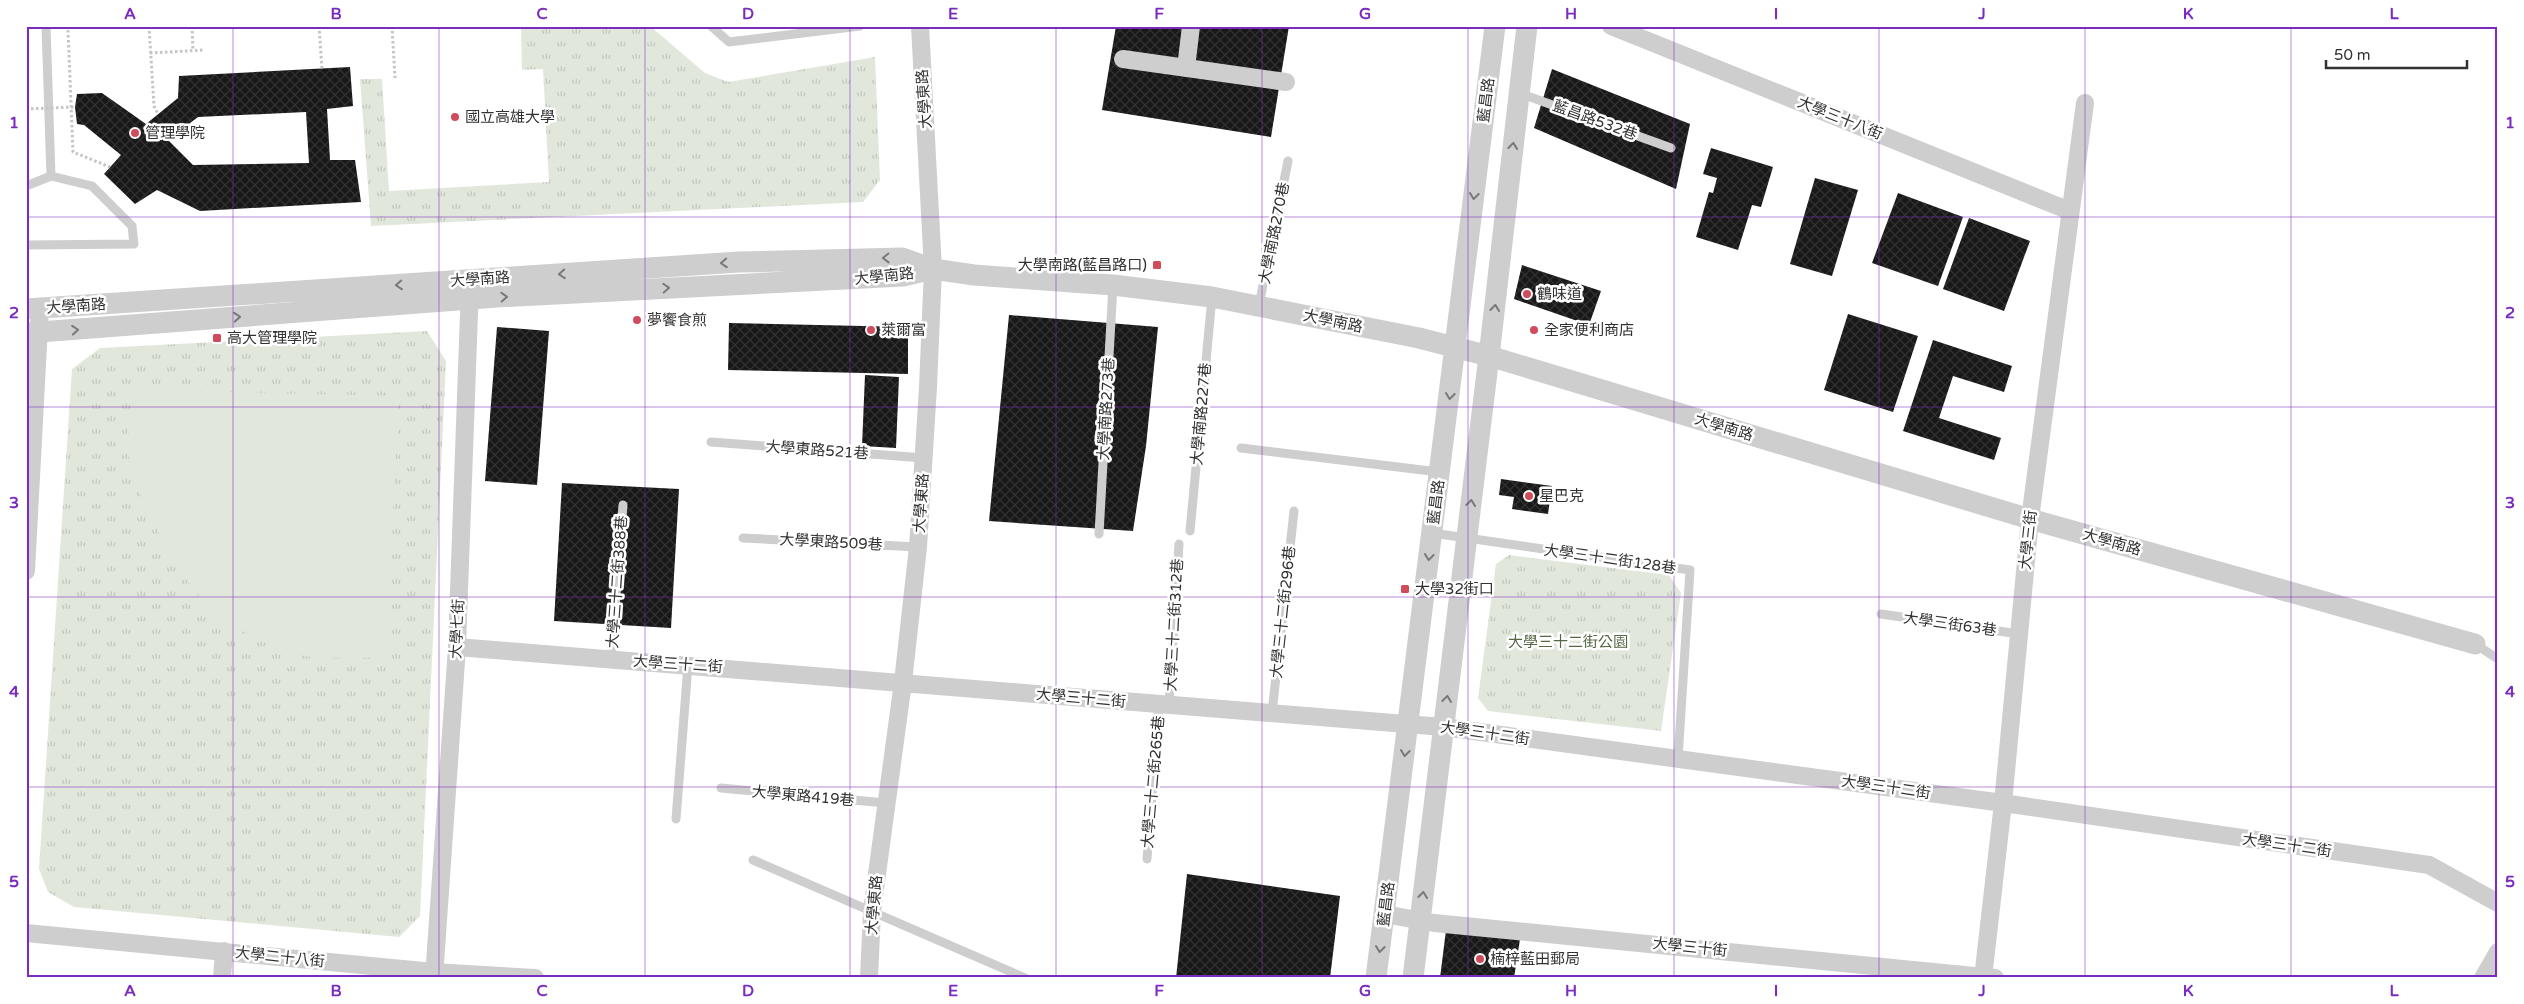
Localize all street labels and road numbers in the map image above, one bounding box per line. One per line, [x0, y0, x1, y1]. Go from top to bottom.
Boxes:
street label: 大學東路 [913, 68, 935, 130]
street label: 藍昌路 [1474, 77, 1498, 123]
street label: 大學三十八街 [1795, 93, 1885, 143]
street label: 藍昌路532巷 [1550, 96, 1640, 144]
street label: 大學南路270巷 [1255, 181, 1293, 285]
street label: 大學南路 [853, 264, 915, 288]
street label: 大學南路 [449, 268, 511, 290]
street label: 大學南路 [45, 295, 107, 317]
street label: 大學南路 [1302, 306, 1364, 336]
street label: 大學南路273巷 [1094, 357, 1118, 461]
street label: 大學南路227巷 [1188, 362, 1214, 466]
street label: 大學南路 [1693, 410, 1755, 444]
street label: 大學東路521巷 [765, 437, 869, 463]
street label: 大學東路 [910, 472, 932, 534]
street label: 藍昌路 [1424, 479, 1448, 525]
street label: 大學三街 [2016, 509, 2040, 571]
street label: 大學三十二街388巷 [603, 515, 631, 649]
street label: 大學南路 [2081, 525, 2143, 559]
street label: 大學東路509巷 [779, 530, 883, 554]
street label: 大學三十二街128巷 [1543, 541, 1677, 577]
street label: 大學三十二街296巷 [1267, 545, 1299, 679]
street label: 大學三十二街312巷 [1162, 558, 1186, 692]
street label: 大學七街 [446, 599, 468, 659]
street label: 大學三街63巷 [1902, 609, 1998, 639]
street label: 大學三十二街 [632, 652, 724, 676]
street label: 大學三十二街 [1035, 685, 1127, 711]
street label: 大學三十二街265巷 [1138, 715, 1168, 849]
street label: 大學三十二街 [1439, 718, 1531, 748]
street label: 大學三十二街 [1840, 772, 1932, 802]
street label: 大學東路419巷 [751, 783, 855, 809]
street label: 大學三十二街 [2241, 830, 2333, 860]
street label: 大學東路 [862, 874, 886, 936]
street label: 藍昌路 [1374, 881, 1398, 927]
street label: 大學三十街 [1652, 934, 1728, 960]
street label: 大學二十八街 [234, 943, 326, 971]

